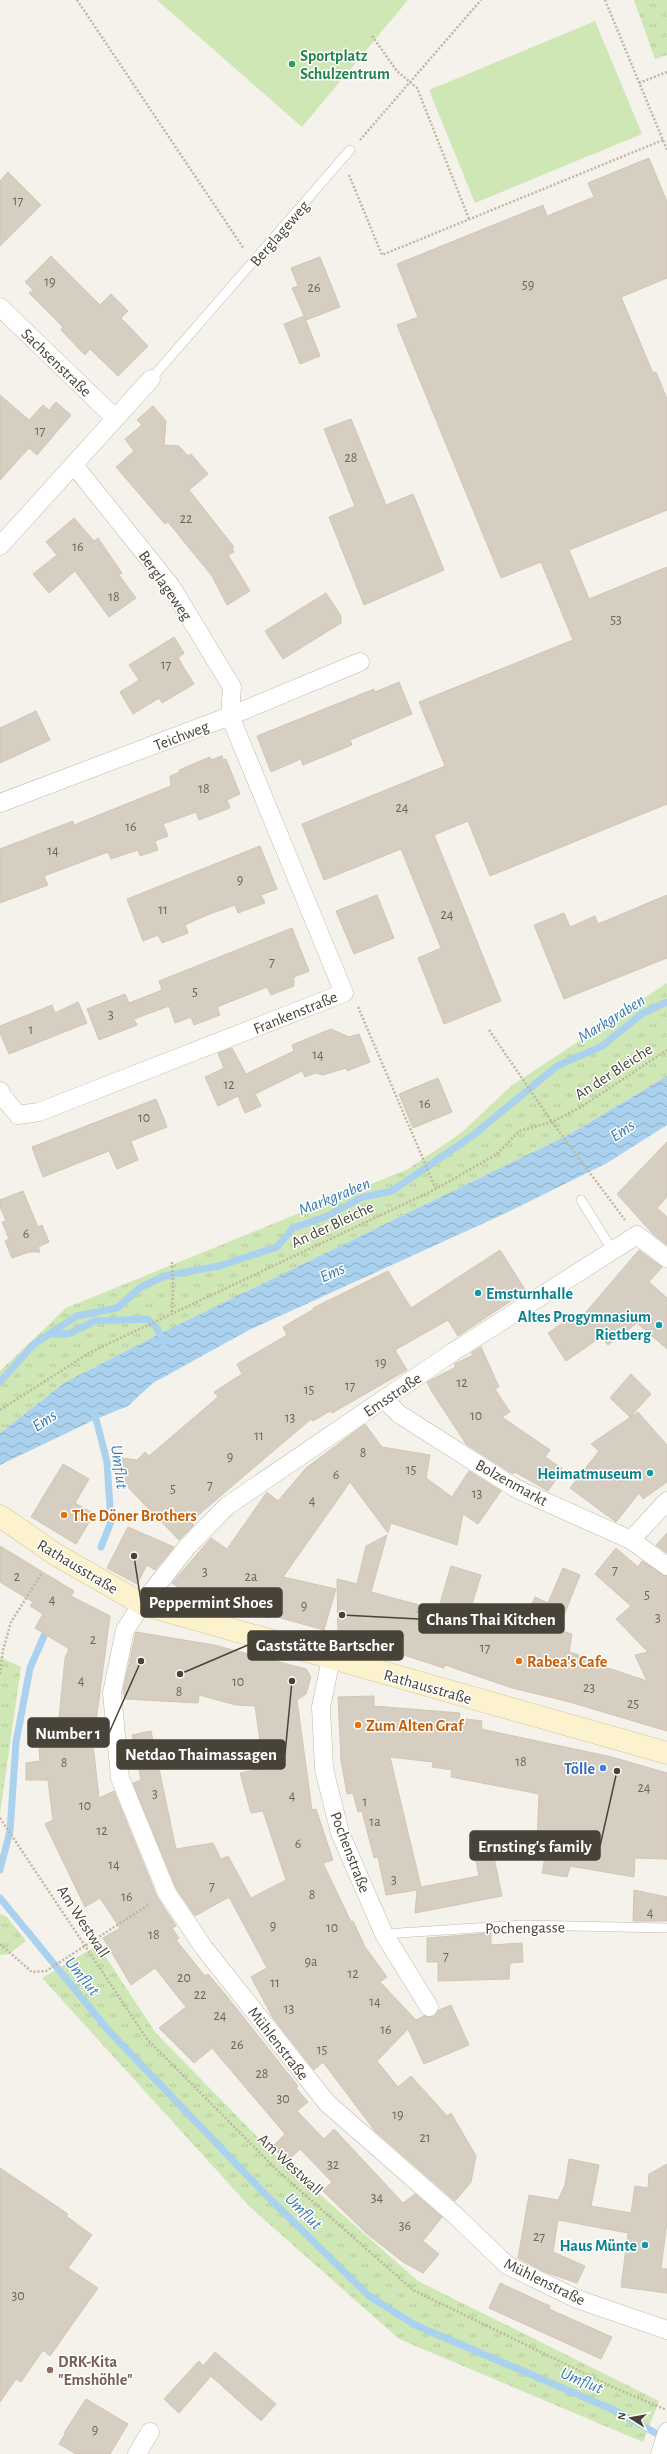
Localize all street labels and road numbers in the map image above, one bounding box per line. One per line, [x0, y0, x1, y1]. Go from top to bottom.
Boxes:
street label: Berglageweg [247, 198, 312, 269]
street label: Sachsenstraße [18, 326, 94, 400]
street label: Berglageweg [135, 548, 195, 623]
street label: Teichweg [152, 718, 211, 754]
street label: Frankenstraße [251, 989, 340, 1037]
street label: An der Bleiche [572, 1041, 655, 1103]
street label: An der Bleiche [289, 1199, 376, 1251]
street label: Emsstraße [361, 1370, 424, 1420]
street label: Bolzenmarkt [473, 1457, 550, 1509]
street label: Rathausstraße [35, 1537, 120, 1597]
street label: Rathausstraße [382, 1667, 473, 1707]
street label: Pochenstraße [327, 1810, 373, 1895]
street label: Am Westwall [54, 1883, 112, 1960]
street label: Pochengasse [485, 1919, 565, 1937]
street label: Mühlenstraße [245, 2004, 312, 2083]
street label: Am Westwall [255, 2131, 326, 2199]
street label: Mühlenstraße [501, 2255, 588, 2308]

